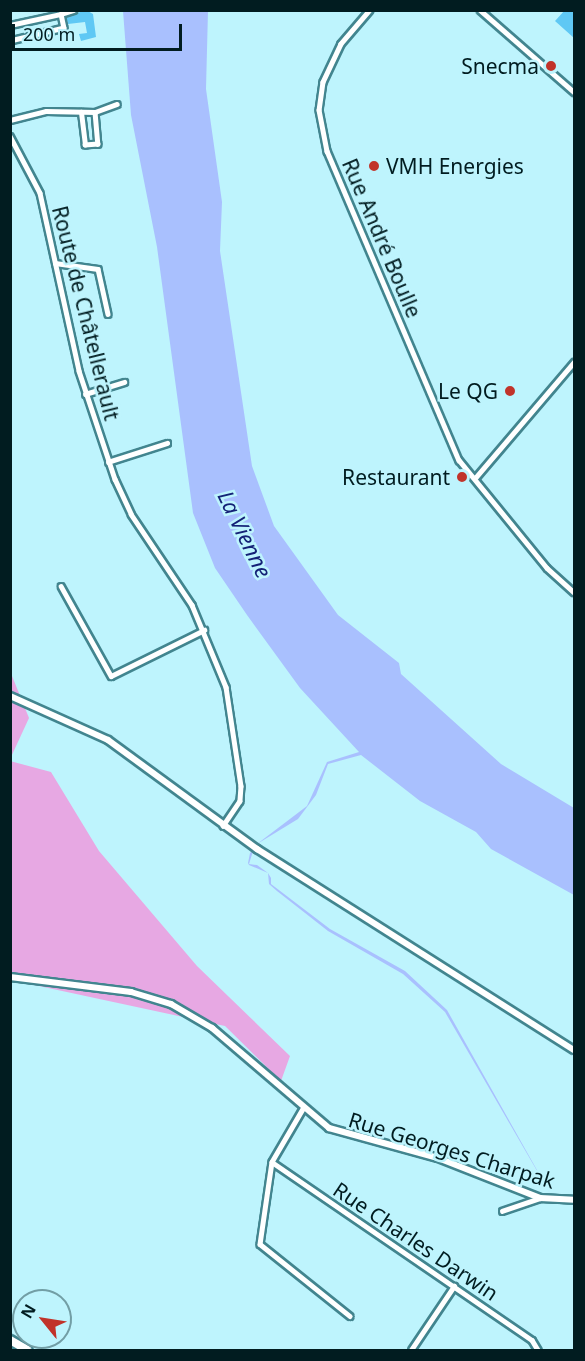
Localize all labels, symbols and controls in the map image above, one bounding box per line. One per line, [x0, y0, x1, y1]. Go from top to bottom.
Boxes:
scale bar [15, 12, 184, 50]
text: 200 m [23, 22, 75, 46]
place label: Snecma [461, 53, 539, 79]
marker: Snecma [544, 59, 558, 73]
place label: VMH Energies [386, 153, 524, 179]
street label: Rue André Boulle [337, 155, 427, 321]
marker: VMH Energies [367, 159, 381, 173]
street label: Route de Châtellerault [47, 203, 125, 423]
place label: Le QG [438, 378, 498, 404]
marker: Le QG [503, 384, 517, 398]
place label: Restaurant [342, 464, 450, 490]
marker: Restaurant [455, 470, 469, 484]
water label: La Vienne [213, 486, 277, 582]
street label: Rue Georges Charpak [346, 1107, 558, 1193]
street label: Rue Charles Darwin [329, 1176, 503, 1306]
north arrow [12, 1289, 72, 1349]
text: N [15, 1300, 41, 1322]

